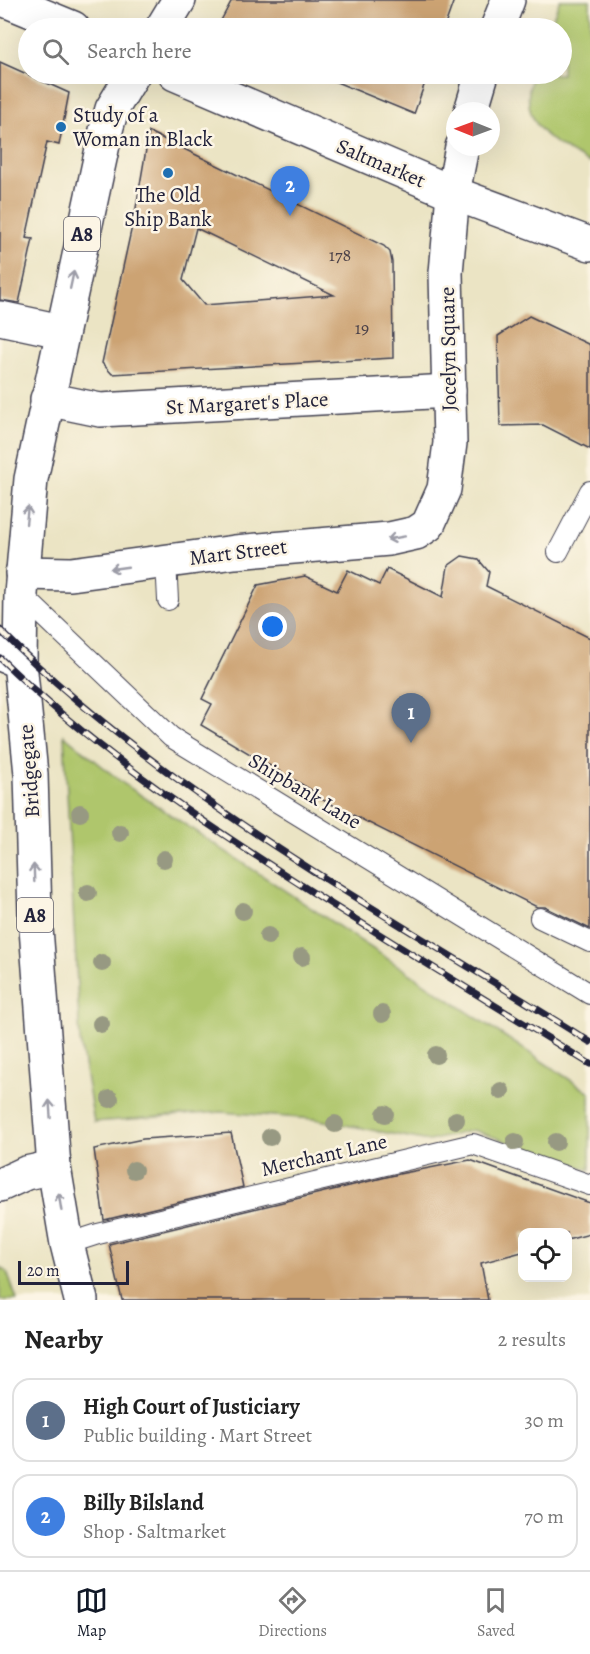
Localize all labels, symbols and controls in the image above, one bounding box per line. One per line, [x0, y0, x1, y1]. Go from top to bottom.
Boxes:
search box [18, 18, 572, 84]
icon: search [39, 35, 72, 68]
text: Search here [87, 36, 192, 66]
place label: Study of a Woman in Black [72, 101, 213, 153]
north arrow [446, 102, 500, 156]
marker: Study of a Woman in Black [54, 120, 68, 134]
street label: Saltmarket [332, 132, 430, 194]
marker: The Old Ship Bank [161, 166, 175, 180]
pin: 2 [270, 166, 310, 216]
place label: The Old Ship Bank [124, 181, 212, 233]
road number: A8 [64, 217, 100, 251]
house number: 178 [329, 243, 351, 267]
one-way arrow [67, 271, 78, 291]
street label: Jocelyn Square [433, 286, 463, 412]
house number: 19 [355, 316, 369, 340]
street label: St Margaret's Place [165, 385, 329, 421]
one-way arrow [21, 505, 32, 525]
street label: Mart Street [188, 532, 288, 572]
one-way arrow [387, 532, 406, 543]
one-way arrow [109, 562, 129, 573]
your location [258, 612, 287, 641]
pin: 1 [392, 694, 430, 743]
street label: Bridgegate [12, 723, 46, 819]
street label: Shipbank Lane [243, 746, 367, 836]
one-way arrow [28, 863, 40, 883]
road number: A8 [17, 898, 53, 932]
one-way arrow [44, 1100, 55, 1120]
street label: Merchant Lane [258, 1127, 390, 1183]
one-way arrow [54, 1192, 65, 1212]
map controls [518, 1228, 572, 1282]
button: locate [518, 1228, 572, 1282]
scale bar [18, 1258, 129, 1286]
text: 20 m [27, 1260, 60, 1282]
text: Nearby [24, 1322, 103, 1357]
text: 2 results [498, 1326, 566, 1353]
text: High Court of Justiciary [83, 1392, 300, 1422]
text: 1 [42, 1407, 49, 1434]
text: 30 m [524, 1407, 564, 1434]
text: Public building · Mart Street [83, 1422, 312, 1449]
text: Billy Bilsland [83, 1488, 204, 1518]
text: 2 [41, 1503, 50, 1530]
text: 70 m [524, 1503, 564, 1530]
text: Shop · Saltmarket [83, 1518, 226, 1545]
tab: Map [75, 1584, 108, 1642]
tab: Directions [258, 1584, 327, 1642]
tab: Saved [477, 1584, 515, 1642]

